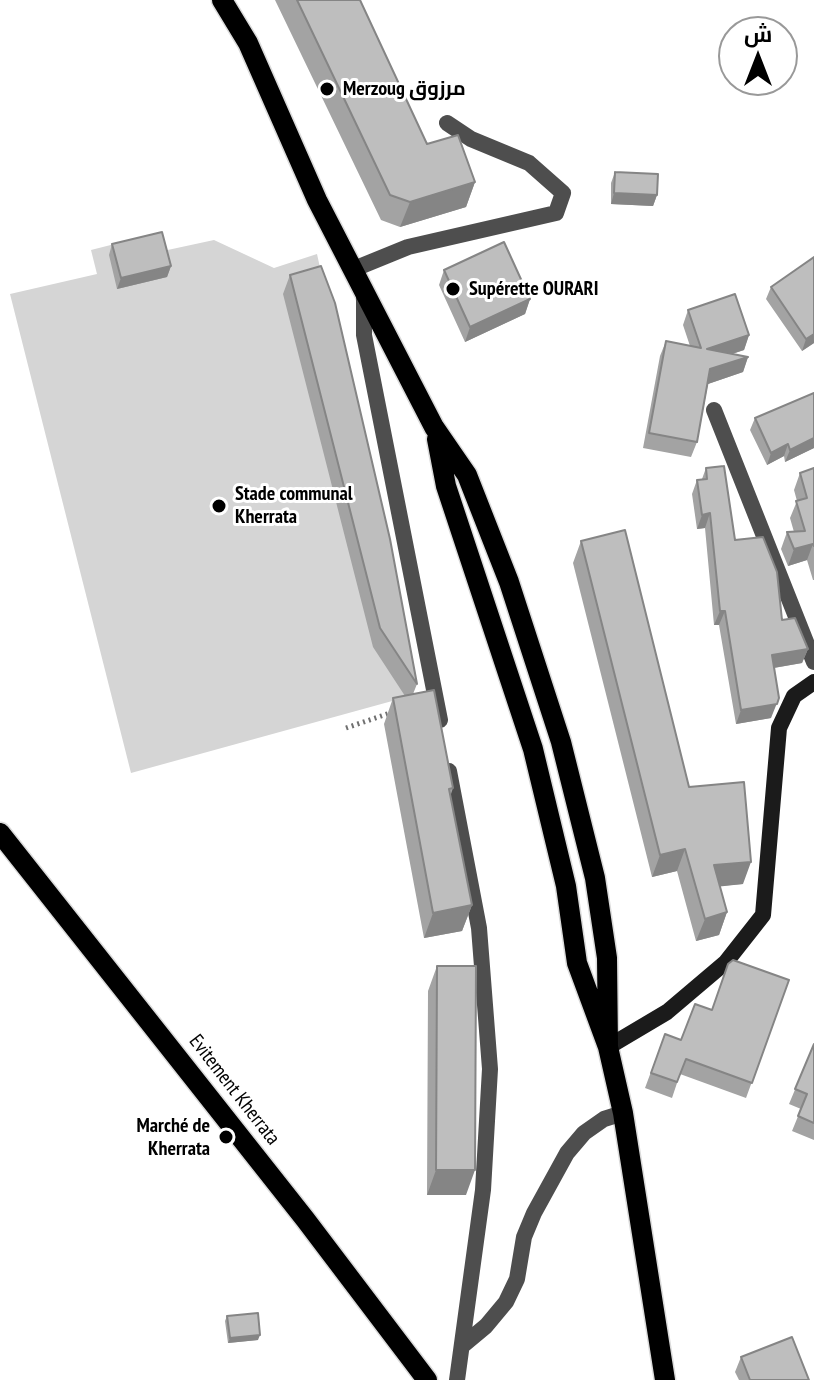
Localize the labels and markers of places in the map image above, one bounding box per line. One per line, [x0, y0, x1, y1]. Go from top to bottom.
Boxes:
place label: Merzoug مرزوق [343, 77, 466, 101]
marker: Merzoug مرزوق [318, 80, 336, 98]
place label: Supérette OURARI [469, 277, 598, 301]
marker: Supérette OURARI [444, 280, 462, 298]
place label: Stade communal Kherrata [235, 482, 353, 529]
marker: Stade communal Kherrata [210, 497, 228, 515]
place label: Marché de Kherrata [137, 1114, 210, 1161]
marker: Marché de Kherrata [217, 1128, 235, 1146]

